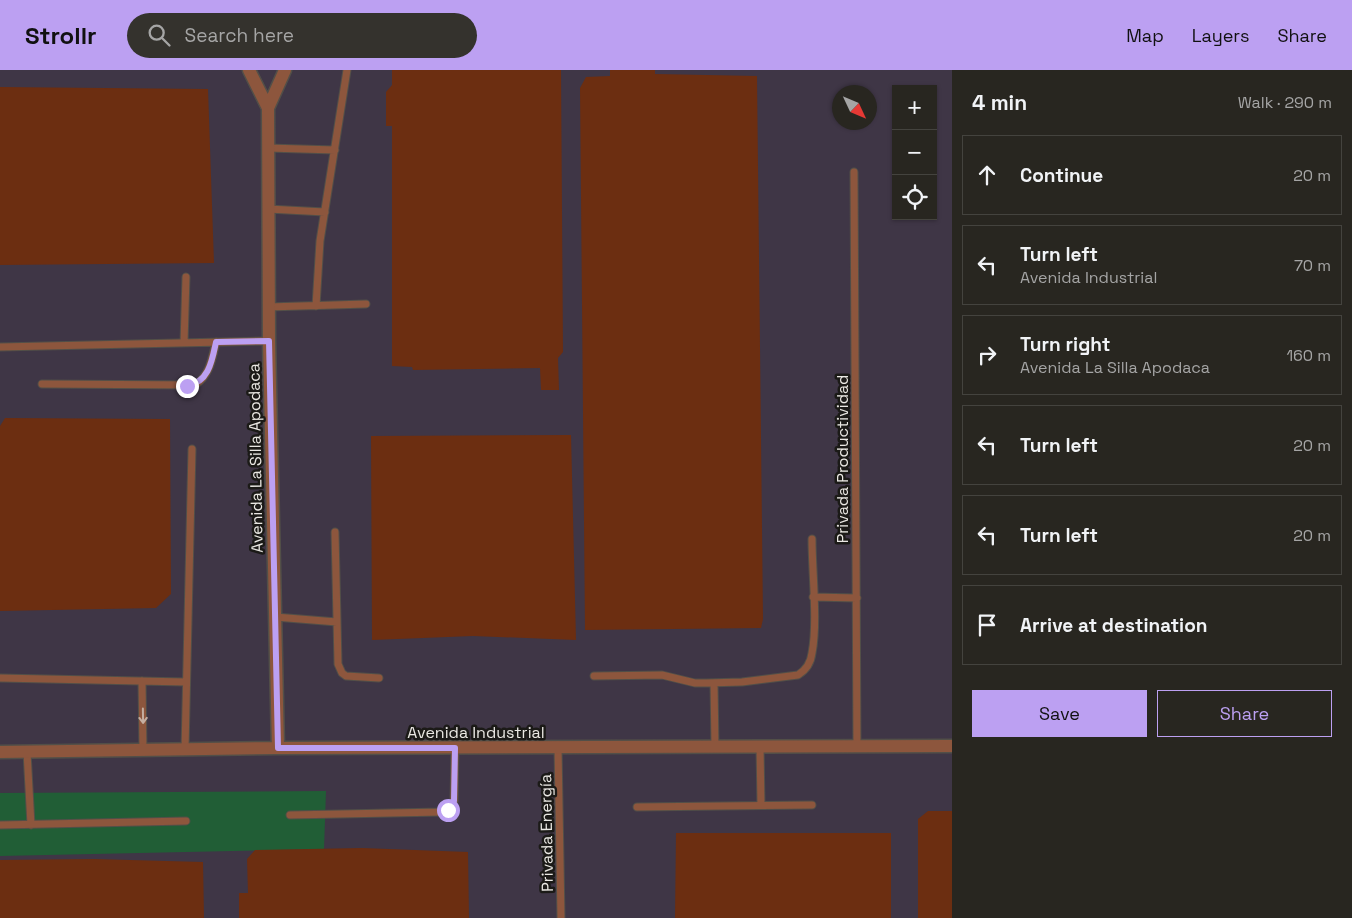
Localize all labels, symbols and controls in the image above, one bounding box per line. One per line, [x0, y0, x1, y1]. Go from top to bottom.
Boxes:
search box [127, 13, 477, 58]
text: Strollr [25, 20, 97, 51]
icon: search [145, 21, 173, 49]
text: Search here [185, 23, 294, 48]
text: Map [1126, 24, 1164, 47]
text: Layers [1192, 24, 1249, 47]
text: Share [1277, 24, 1327, 47]
north arrow [832, 85, 877, 130]
map controls [892, 85, 937, 220]
button: + [892, 85, 937, 130]
text: 4 min [972, 89, 1027, 116]
text: Walk · 290 m [1238, 92, 1332, 113]
button: − [892, 130, 937, 175]
icon: ahead [973, 161, 1001, 189]
text: Continue [1020, 163, 1103, 188]
text: 20 m [1293, 165, 1331, 186]
button: locate [892, 175, 937, 220]
text: Turn left [1020, 242, 1098, 267]
icon: left [973, 251, 1001, 279]
text: 70 m [1294, 255, 1331, 276]
text: Avenida Industrial [1020, 267, 1157, 288]
text: Turn right [1020, 332, 1110, 357]
icon: right [973, 341, 1001, 369]
text: 160 m [1286, 345, 1331, 366]
text: Avenida La Silla Apodaca [1020, 357, 1210, 378]
street label: Avenida La Silla Apodaca [243, 363, 268, 553]
route end [176, 375, 199, 398]
street label: Privada Productividad [832, 375, 853, 543]
icon: left [973, 431, 1001, 459]
text: Turn left [1020, 433, 1098, 458]
text: 20 m [1293, 435, 1331, 456]
icon: left [973, 521, 1001, 549]
text: Turn left [1020, 523, 1098, 548]
text: 20 m [1293, 525, 1331, 546]
icon: arrive [973, 611, 1001, 639]
text: Arrive at destination [1020, 613, 1208, 638]
button: Save [972, 690, 1147, 737]
button: Share [1157, 690, 1332, 737]
one-way arrow [138, 707, 148, 723]
street label: Avenida Industrial [407, 722, 545, 743]
street label: Privada Energía [535, 774, 558, 892]
route start [437, 799, 460, 822]

